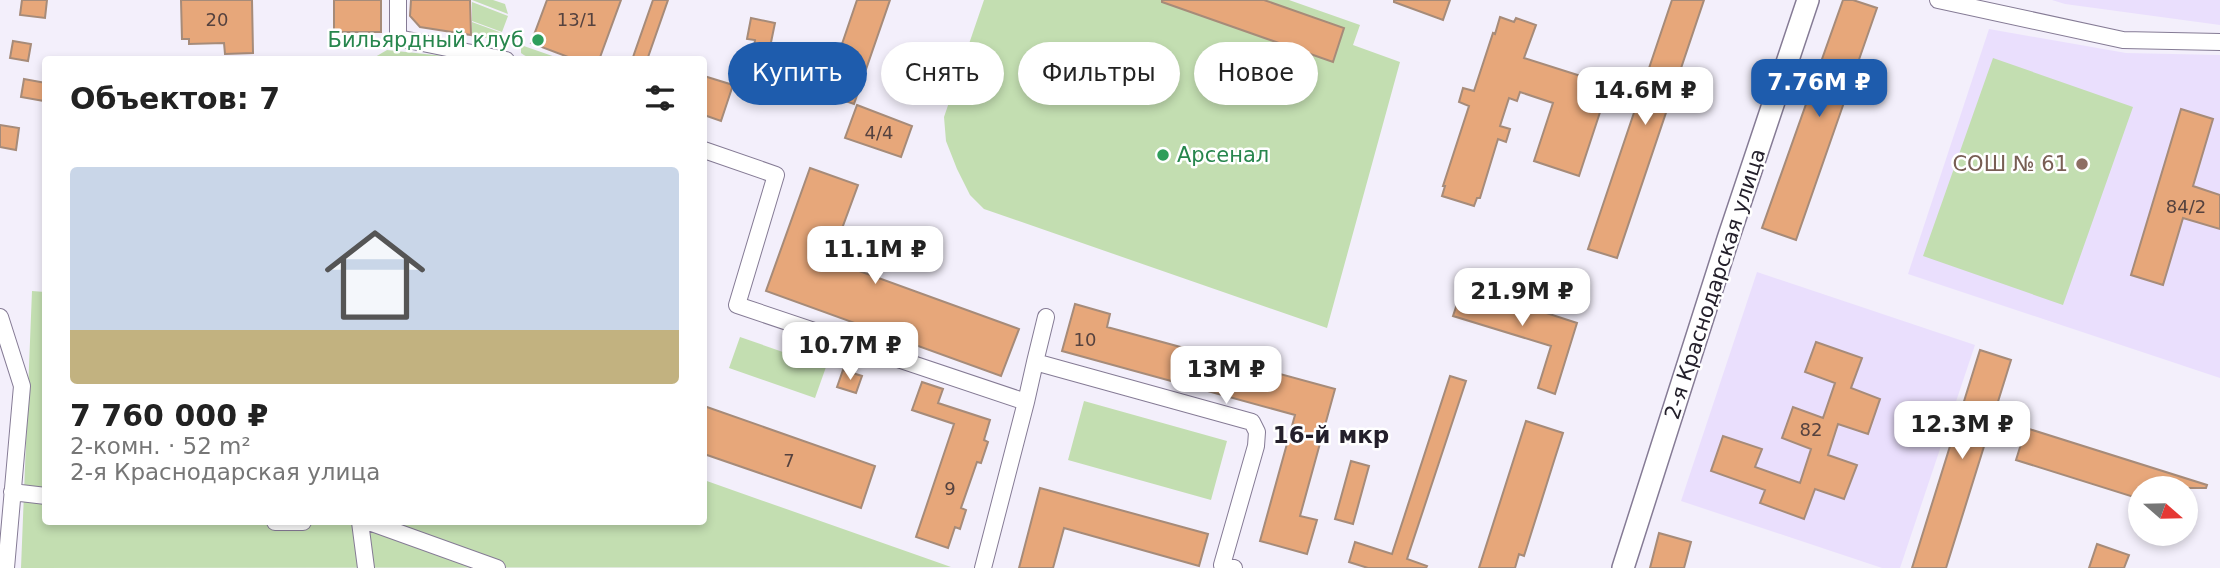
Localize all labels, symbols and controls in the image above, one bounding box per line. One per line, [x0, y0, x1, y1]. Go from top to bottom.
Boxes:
house number: 20 [206, 9, 228, 30]
house number: 13/1 [557, 9, 597, 30]
place label: Бильярдный клуб [328, 28, 524, 52]
marker: Бильярдный клуб [530, 32, 546, 48]
chip: Купить [728, 42, 867, 105]
chip: Снять [881, 42, 1004, 105]
chip: Фильтры [1018, 42, 1180, 105]
chip: Новое [1194, 42, 1318, 105]
pin: 7.76M ₽ [1754, 60, 1884, 119]
pin: 14.6M ₽ [1580, 68, 1710, 127]
text: 7.76M ₽ [1767, 69, 1871, 95]
text: 14.6M ₽ [1593, 77, 1697, 103]
icon: filters [641, 79, 679, 117]
text: Объектов: 7 [70, 81, 280, 116]
house number: 4/4 [865, 122, 893, 143]
place label: Арсенал [1177, 143, 1269, 167]
street label: 2-я Краснодарская улица [1660, 146, 1770, 422]
marker: Арсенал [1155, 147, 1171, 163]
place label: СОШ № 61 [1952, 152, 2068, 176]
marker: СОШ № 61 [2074, 156, 2090, 172]
house number: 84/2 [2166, 196, 2206, 217]
icon: home [312, 212, 438, 338]
pin: 11.1M ₽ [810, 226, 940, 286]
text: 11.1M ₽ [823, 236, 927, 262]
pin: 21.9M ₽ [1457, 268, 1587, 328]
text: 21.9M ₽ [1470, 278, 1574, 304]
pin: 10.7M ₽ [785, 322, 915, 382]
house number: 10 [1074, 329, 1096, 350]
text: 10.7M ₽ [798, 332, 902, 358]
pin: 13M ₽ [1177, 346, 1275, 406]
text: 13M ₽ [1187, 356, 1265, 382]
text: 7 760 000 ₽ [70, 398, 268, 433]
pin: 12.3M ₽ [1897, 402, 2027, 461]
text: 12.3M ₽ [1910, 411, 2014, 437]
house number: 82 [1800, 419, 1822, 440]
district label: 16-й мкр [1273, 422, 1389, 448]
text: 2-комн. · 52 m² [70, 433, 251, 459]
house number: 7 [783, 450, 795, 471]
text: 2-я Краснодарская улица [70, 459, 380, 485]
north arrow [2128, 476, 2198, 546]
map controls [2128, 476, 2198, 546]
house number: 9 [944, 478, 956, 499]

